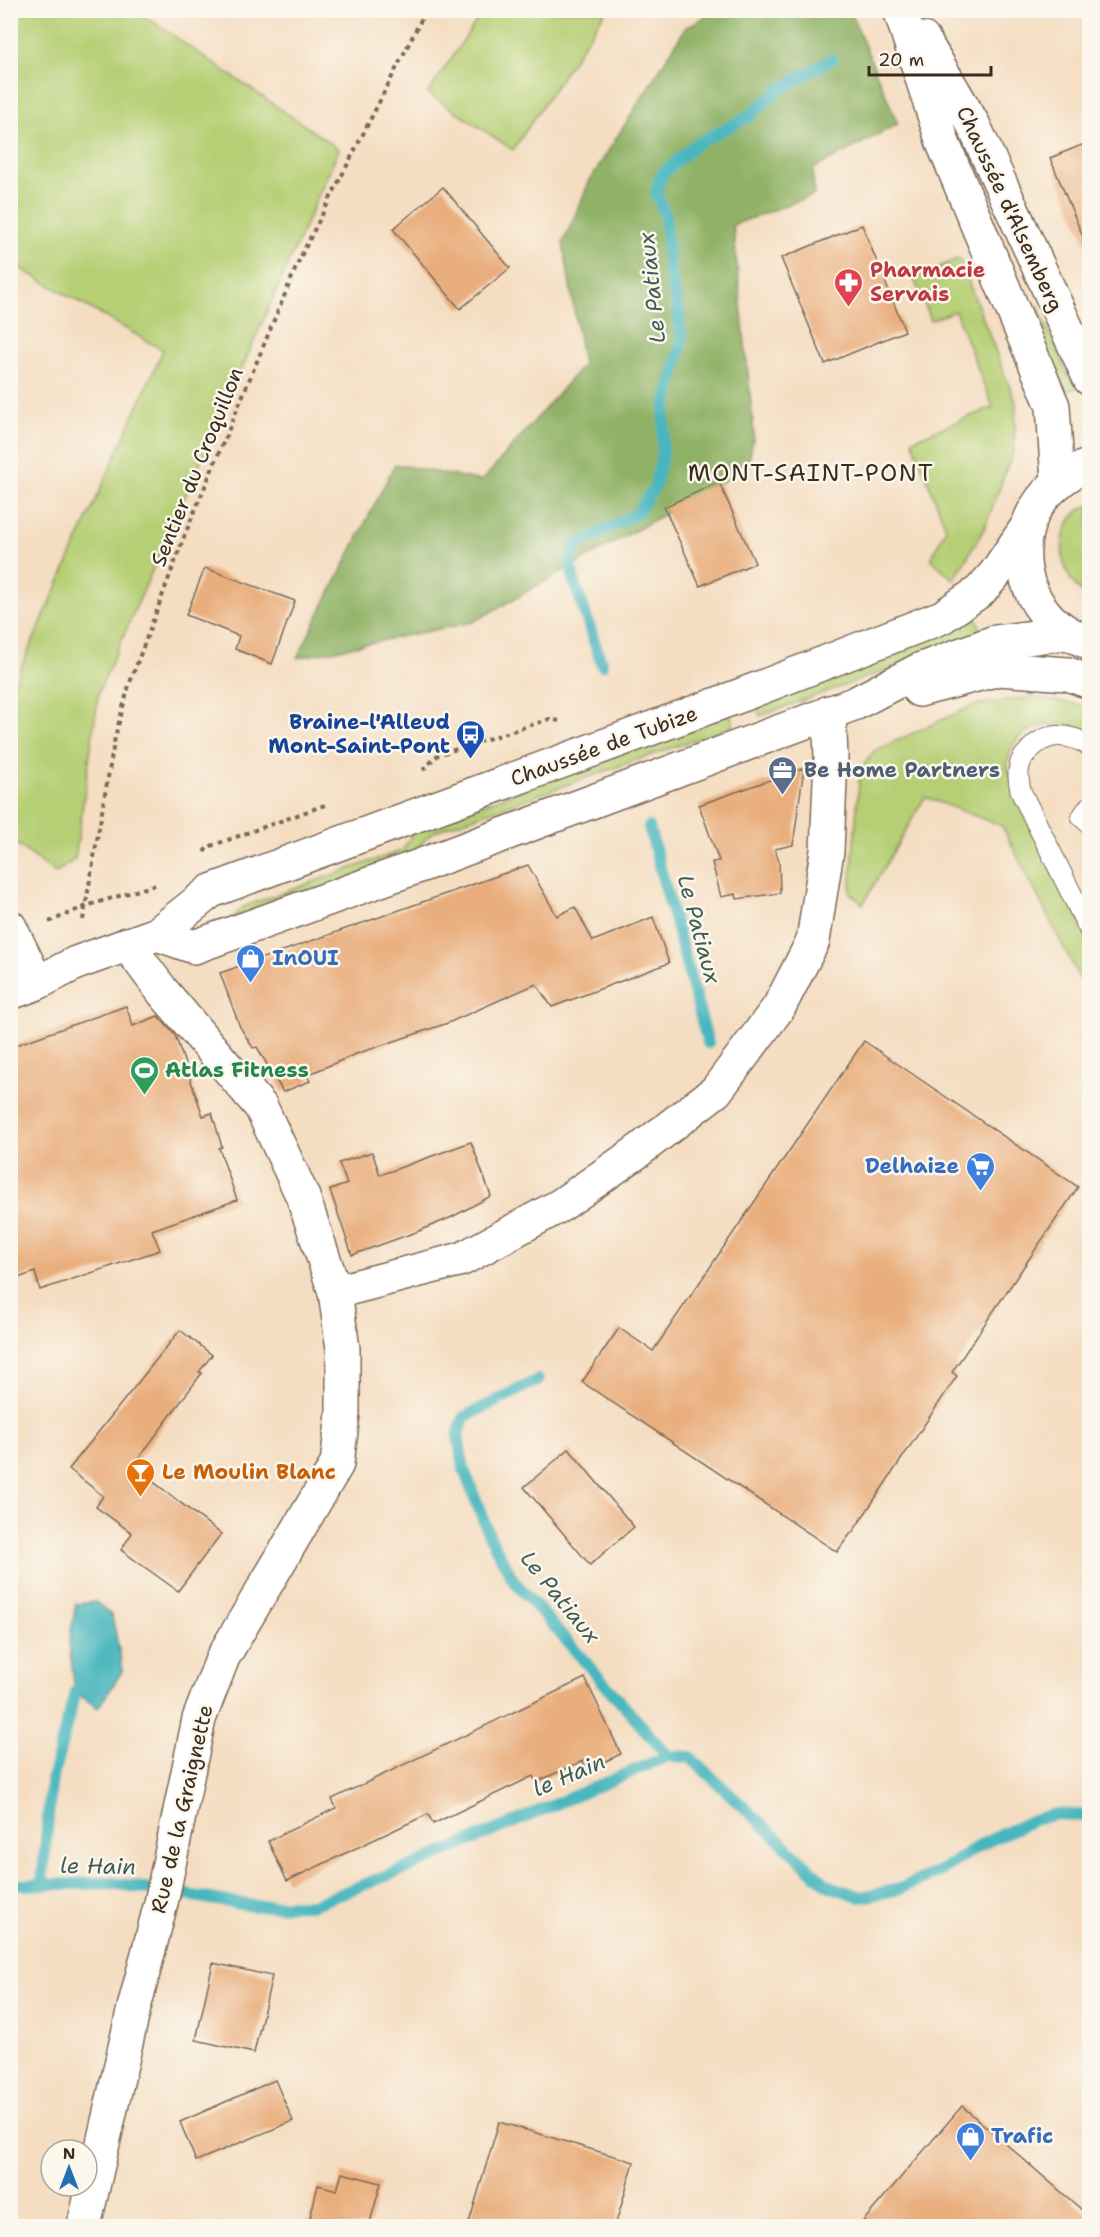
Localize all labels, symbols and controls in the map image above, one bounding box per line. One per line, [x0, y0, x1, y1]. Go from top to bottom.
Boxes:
scale bar [869, 39, 990, 77]
text: 20 m [878, 48, 924, 72]
street label: Chaussée d'Alsemberg [950, 102, 1070, 316]
water label: Le Patiaux [632, 230, 672, 345]
place label: Pharmacie Servais [870, 256, 985, 308]
pharmacy icon: Pharmacie Servais [833, 266, 865, 308]
street label: Sentier du Croquillon [144, 363, 250, 571]
district label: MONT-SAINT-PONT [688, 457, 934, 489]
street label: Chaussée de Tubize [507, 699, 701, 793]
place label: Braine-l'Alleud Mont-Saint-Pont [268, 708, 450, 760]
bus stop icon: Braine-l'Alleud Mont-Saint-Pont [455, 718, 487, 760]
office icon: Be Home Partners [767, 754, 799, 796]
place label: Be Home Partners [804, 756, 1000, 784]
water label: Le Patiaux [671, 872, 728, 988]
shop icon: InOUI [235, 942, 267, 984]
place label: InOUI [272, 944, 339, 972]
sports icon: Atlas Fitness [128, 1054, 160, 1096]
place label: Atlas Fitness [165, 1056, 309, 1084]
supermarket icon: Delhaize [964, 1150, 996, 1192]
place label: Delhaize [865, 1152, 959, 1180]
bar icon: Le Moulin Blanc [125, 1456, 157, 1498]
place label: Le Moulin Blanc [162, 1458, 336, 1486]
water label: Le Patiaux [514, 1545, 607, 1650]
street label: Rue de la Graignette [144, 1702, 220, 1916]
water label: le Hain [528, 1747, 610, 1803]
water label: le Hain [60, 1851, 136, 1881]
shop icon: Trafic [954, 2120, 986, 2162]
place label: Trafic [991, 2122, 1053, 2150]
north arrow [39, 2138, 99, 2198]
text: N [63, 2143, 75, 2164]

